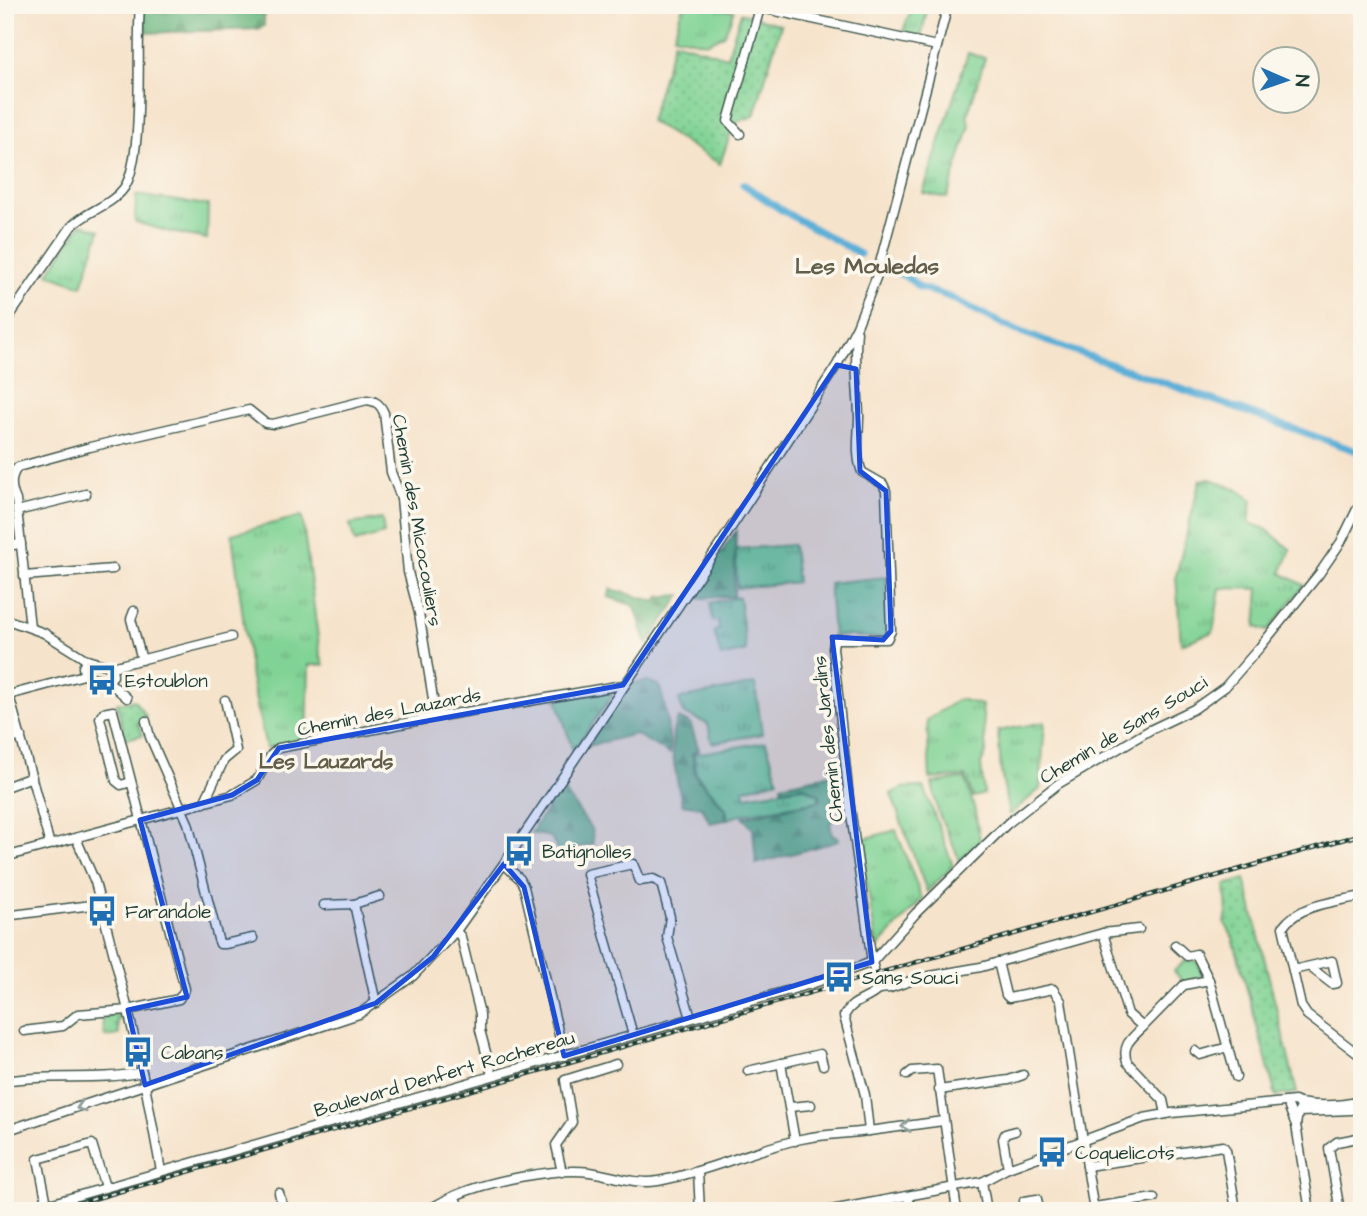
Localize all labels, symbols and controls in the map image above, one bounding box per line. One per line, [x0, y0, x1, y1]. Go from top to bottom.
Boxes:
north arrow [1252, 46, 1322, 116]
text: N [1288, 74, 1315, 87]
district label: Les Mouledas [795, 250, 939, 282]
street label: Chemin des Micocouliers [385, 412, 448, 628]
street label: Chemin des Jardins [806, 654, 851, 823]
bus stop icon: Estoublon [85, 663, 119, 697]
place label: Estoublon [125, 668, 208, 695]
street label: Chemin de Sans Souci [1035, 669, 1213, 791]
street label: Chemin des Lauzards [295, 681, 483, 744]
district label: Les Lauzards [259, 747, 394, 776]
bus stop icon: Batignolles [502, 834, 536, 868]
place label: Batignolles [542, 839, 632, 867]
bus stop icon: Farandole [85, 894, 119, 928]
place label: Farandole [125, 899, 211, 926]
bus stop icon: Sans Souci [822, 960, 856, 994]
place label: Sans Souci [862, 965, 958, 992]
street label: Boulevard Denfert Rochereau [311, 1024, 578, 1125]
bus stop icon: Cabans [121, 1035, 155, 1069]
place label: Cabans [161, 1040, 224, 1067]
one-way arrow [75, 1099, 88, 1113]
one-way arrow [900, 1118, 912, 1133]
bus stop icon: Coquelicots [1035, 1135, 1069, 1169]
place label: Coquelicots [1075, 1140, 1175, 1167]

